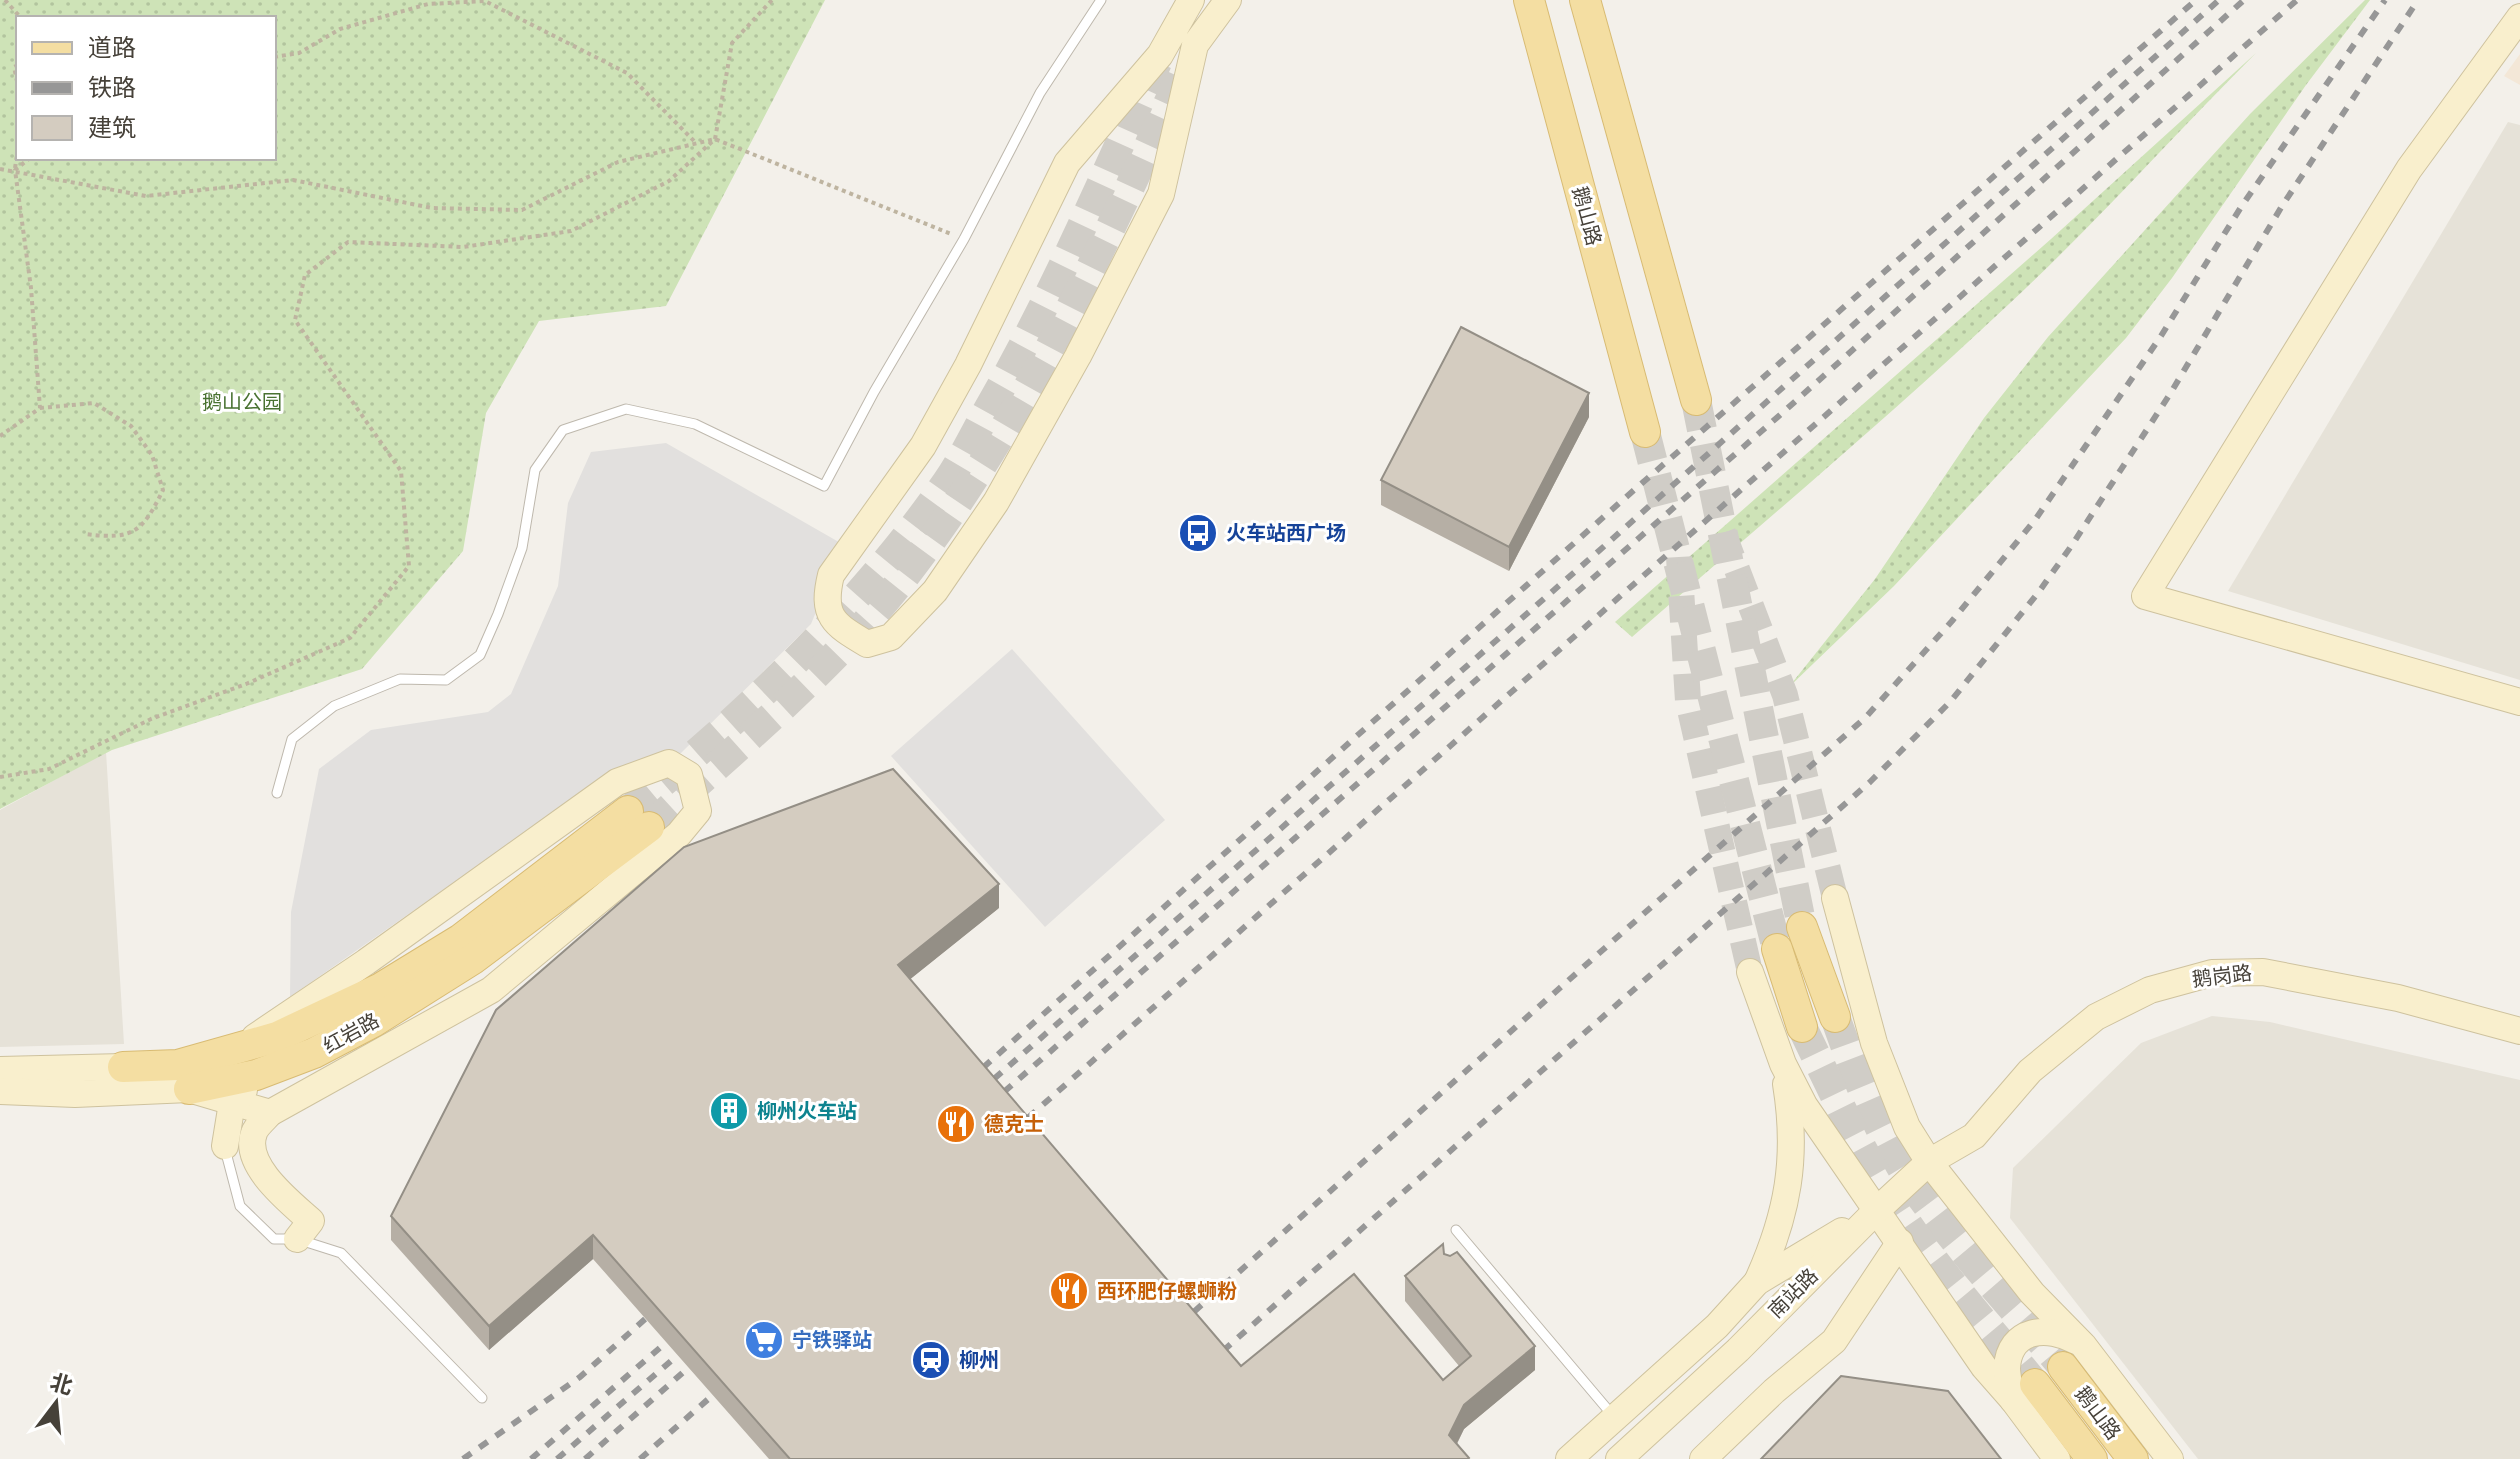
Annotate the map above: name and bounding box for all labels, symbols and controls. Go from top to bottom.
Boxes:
legend [16,16,276,160]
text: 道路 [88,33,136,62]
text: 铁路 [88,73,136,102]
text: 建筑 [88,113,136,142]
street label: 鹅山路 [1568,184,1606,248]
park label: 鹅山公园 [202,390,282,414]
bus stop icon: 火车站西广场 [1177,512,1219,554]
place label: 火车站西广场 [1226,521,1346,545]
street label: 鹅岗路 [2191,960,2253,992]
street label: 红岩路 [319,1008,383,1058]
building icon: 柳州火车站 [708,1090,750,1132]
place label: 柳州火车站 [757,1099,857,1123]
restaurant icon: 德克士 [935,1103,977,1145]
place label: 德克士 [984,1112,1044,1136]
street label: 南站路 [1763,1263,1823,1323]
restaurant icon: 西环肥仔螺蛳粉 [1048,1270,1090,1312]
place label: 西环肥仔螺蛳粉 [1097,1279,1237,1303]
supermarket icon: 宁铁驿站 [743,1319,785,1361]
place label: 宁铁驿站 [792,1328,872,1352]
station icon: 柳州 [910,1339,952,1381]
place label: 柳州 [959,1348,999,1372]
north arrow [16,1363,96,1443]
text: 北 [47,1368,76,1400]
street label: 鹅山路 [2070,1382,2126,1444]

